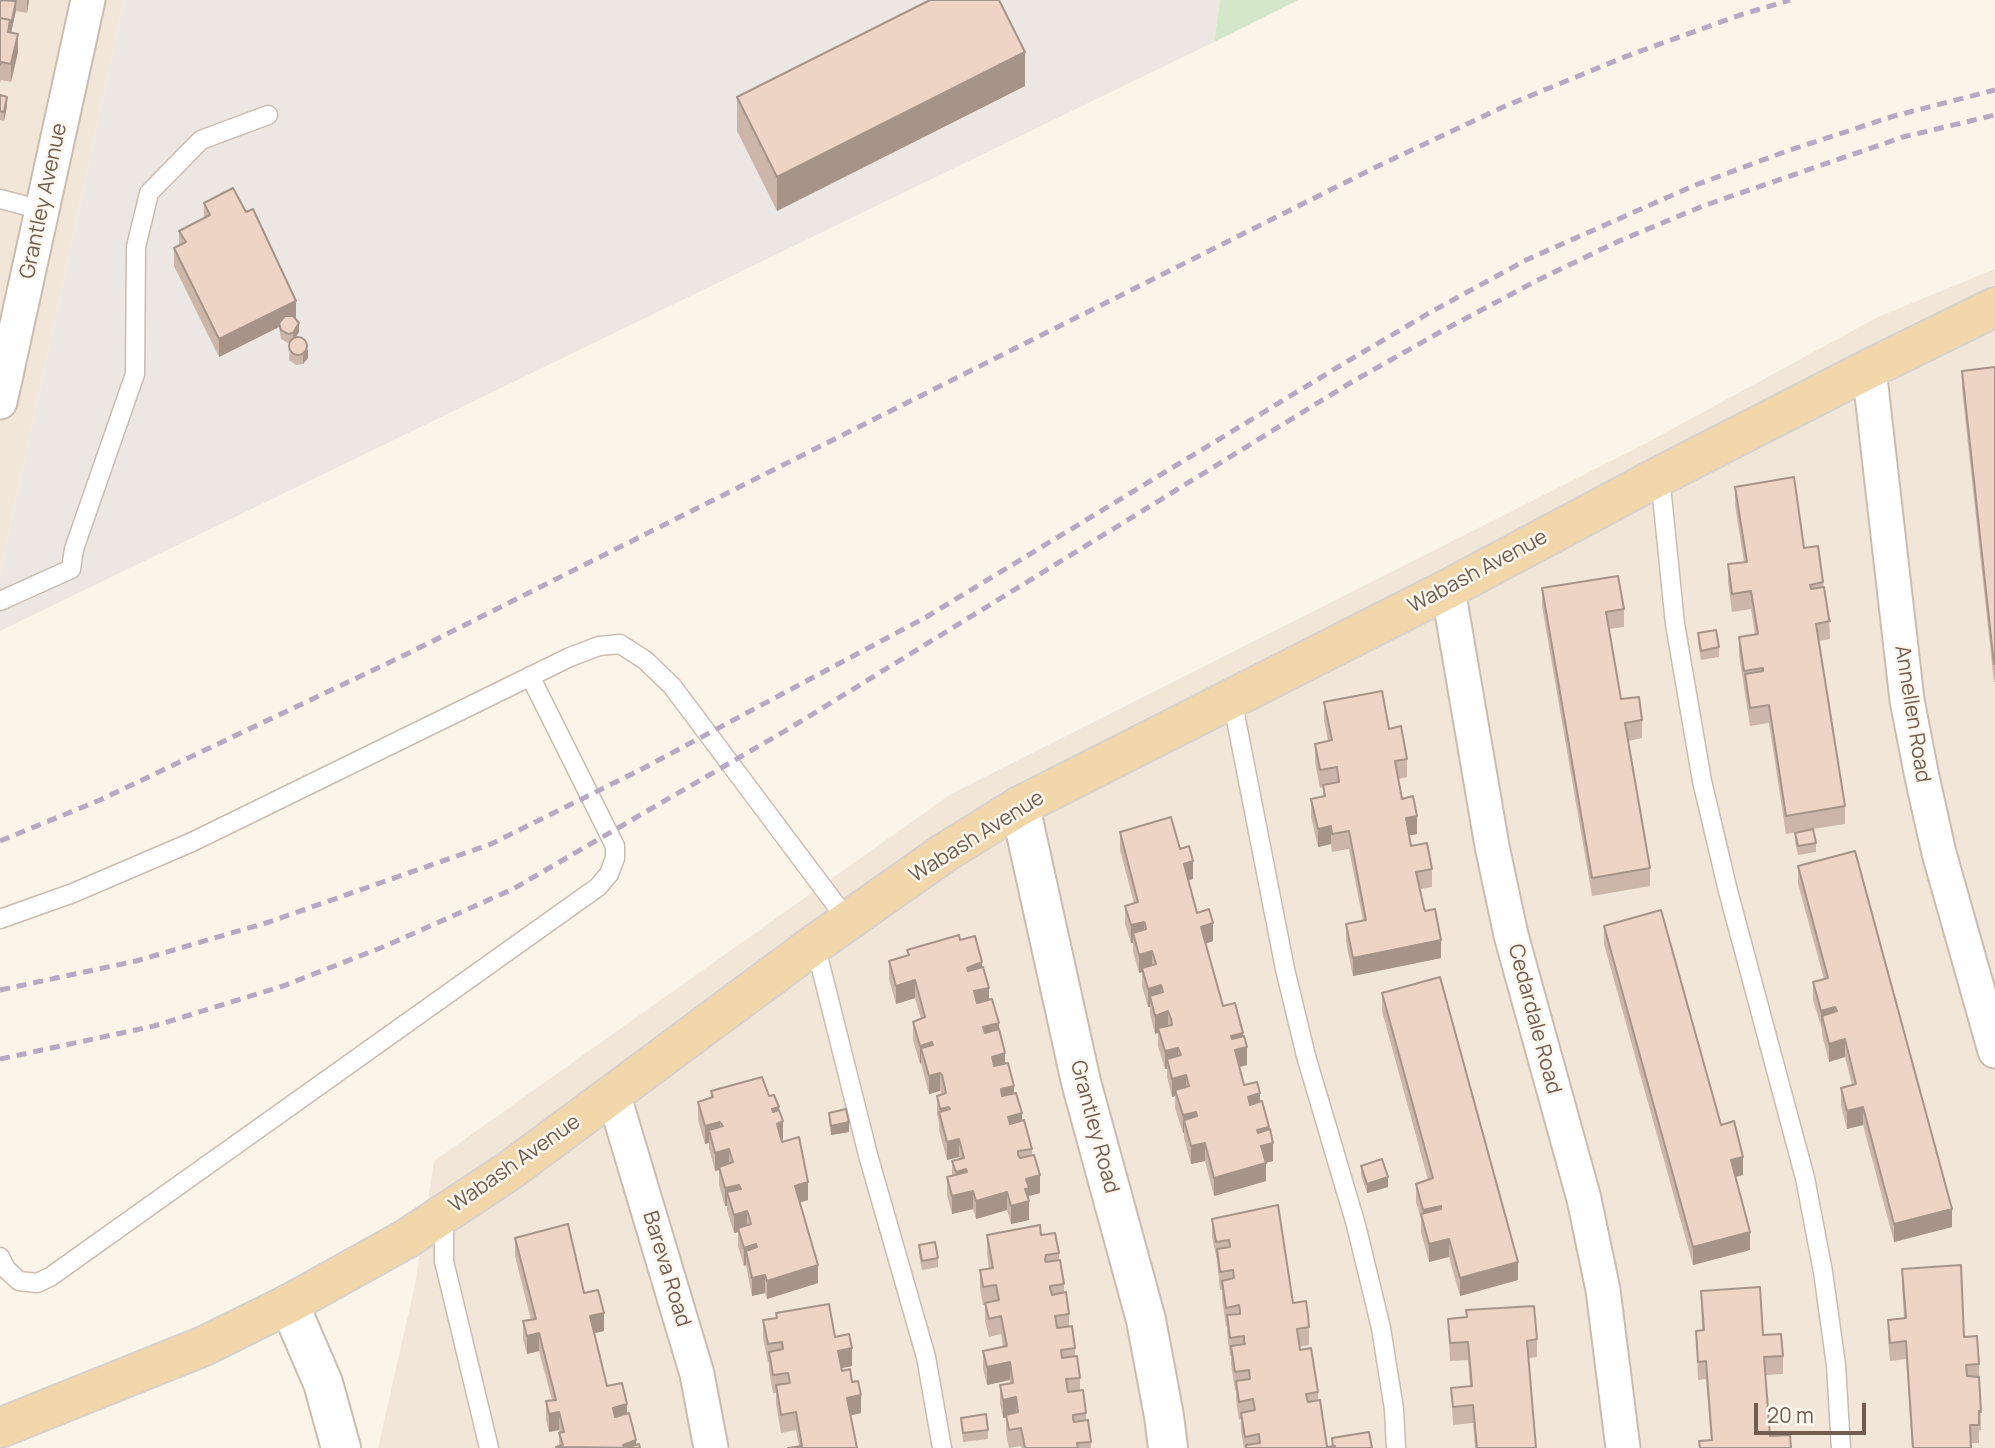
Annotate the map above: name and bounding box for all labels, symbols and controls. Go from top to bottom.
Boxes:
street label: Grantley Avenue [15,121,73,281]
street label: Wabash Avenue [1404,525,1552,619]
street label: Annellen Road [1889,644,1935,784]
street label: Wabash Avenue [905,785,1049,889]
street label: Cedardale Road [1502,941,1566,1097]
street label: Grantley Road [1064,1058,1124,1196]
street label: Wabash Avenue [445,1109,585,1219]
street label: Bareva Road [636,1208,696,1330]
scale bar [1757,1388,1869,1432]
text: 20 m [1767,1401,1814,1429]

